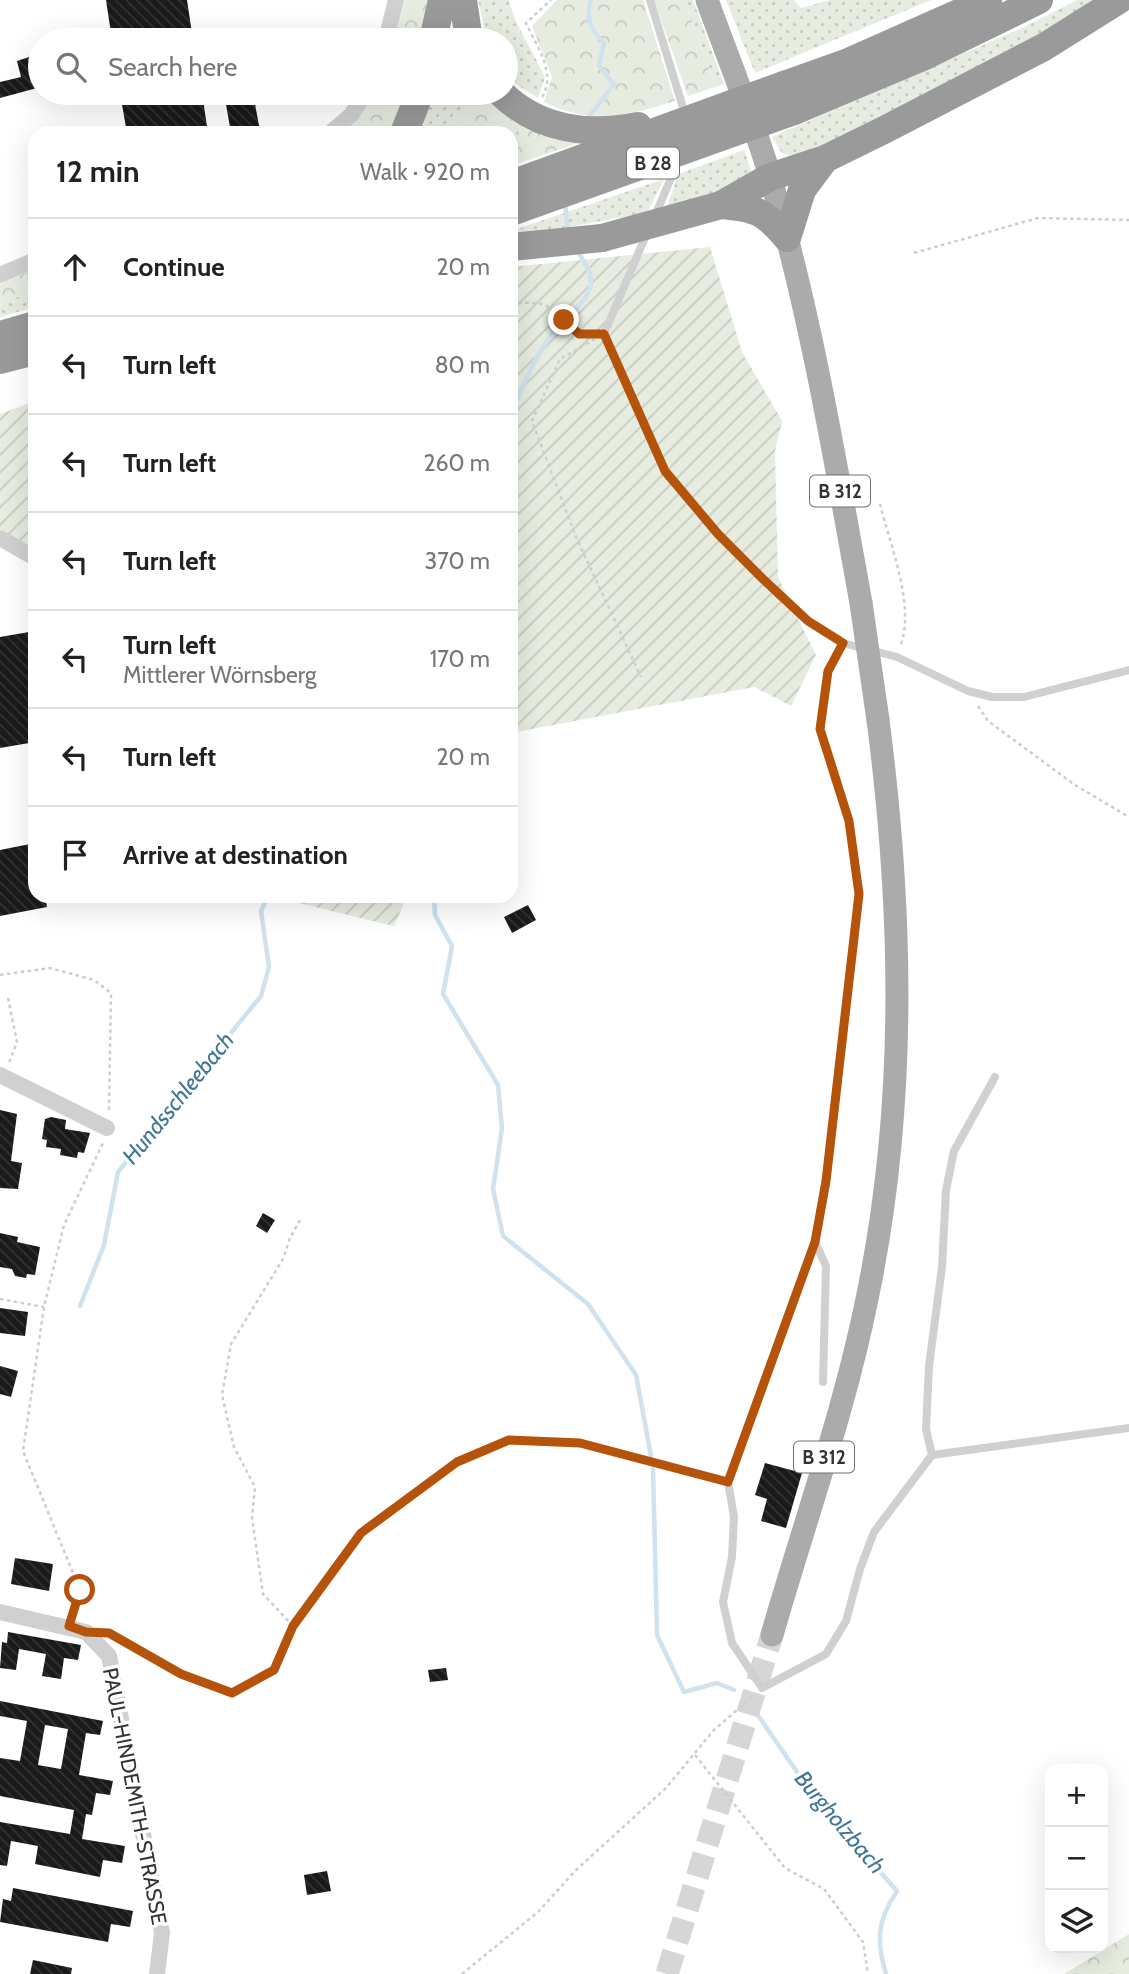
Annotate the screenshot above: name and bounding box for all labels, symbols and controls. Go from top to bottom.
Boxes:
search box [28,28,518,105]
icon: search [52,48,90,86]
text: Search here [108,51,237,83]
road number: B 28 [627,148,679,178]
text: 12 min [56,153,140,190]
text: Walk · 920 m [360,158,490,186]
icon: ahead [56,248,94,286]
text: Continue [123,251,225,283]
text: 20 m [437,253,490,281]
route end [548,304,579,335]
icon: left [56,346,94,384]
text: Turn left [123,349,216,381]
text: 80 m [435,351,490,379]
icon: left [56,444,94,482]
text: Turn left [123,447,216,479]
text: 260 m [423,449,490,477]
road number: B 312 [810,476,870,506]
icon: left [56,542,94,580]
text: Turn left [123,545,216,577]
text: 370 m [425,547,490,575]
text: Turn left [123,629,216,661]
icon: left [56,640,94,678]
text: 170 m [430,645,490,673]
text: Mittlerer Wörnsberg [123,661,316,689]
icon: left [56,738,94,776]
text: Turn left [123,741,216,773]
text: 20 m [437,743,490,771]
icon: arrive [56,836,94,874]
text: Arrive at destination [123,839,348,871]
water label: Hundsschleebach [116,1026,240,1170]
road number: B 312 [794,1442,854,1472]
route start [64,1574,95,1605]
street label: PAUL-HINDEMITH-STRASSE [98,1665,172,1927]
map controls [1045,1764,1108,1953]
button: + [1045,1764,1108,1827]
water label: Burgholzbach [789,1765,891,1879]
button: − [1045,1827,1108,1890]
button: layers [1045,1890,1108,1953]

